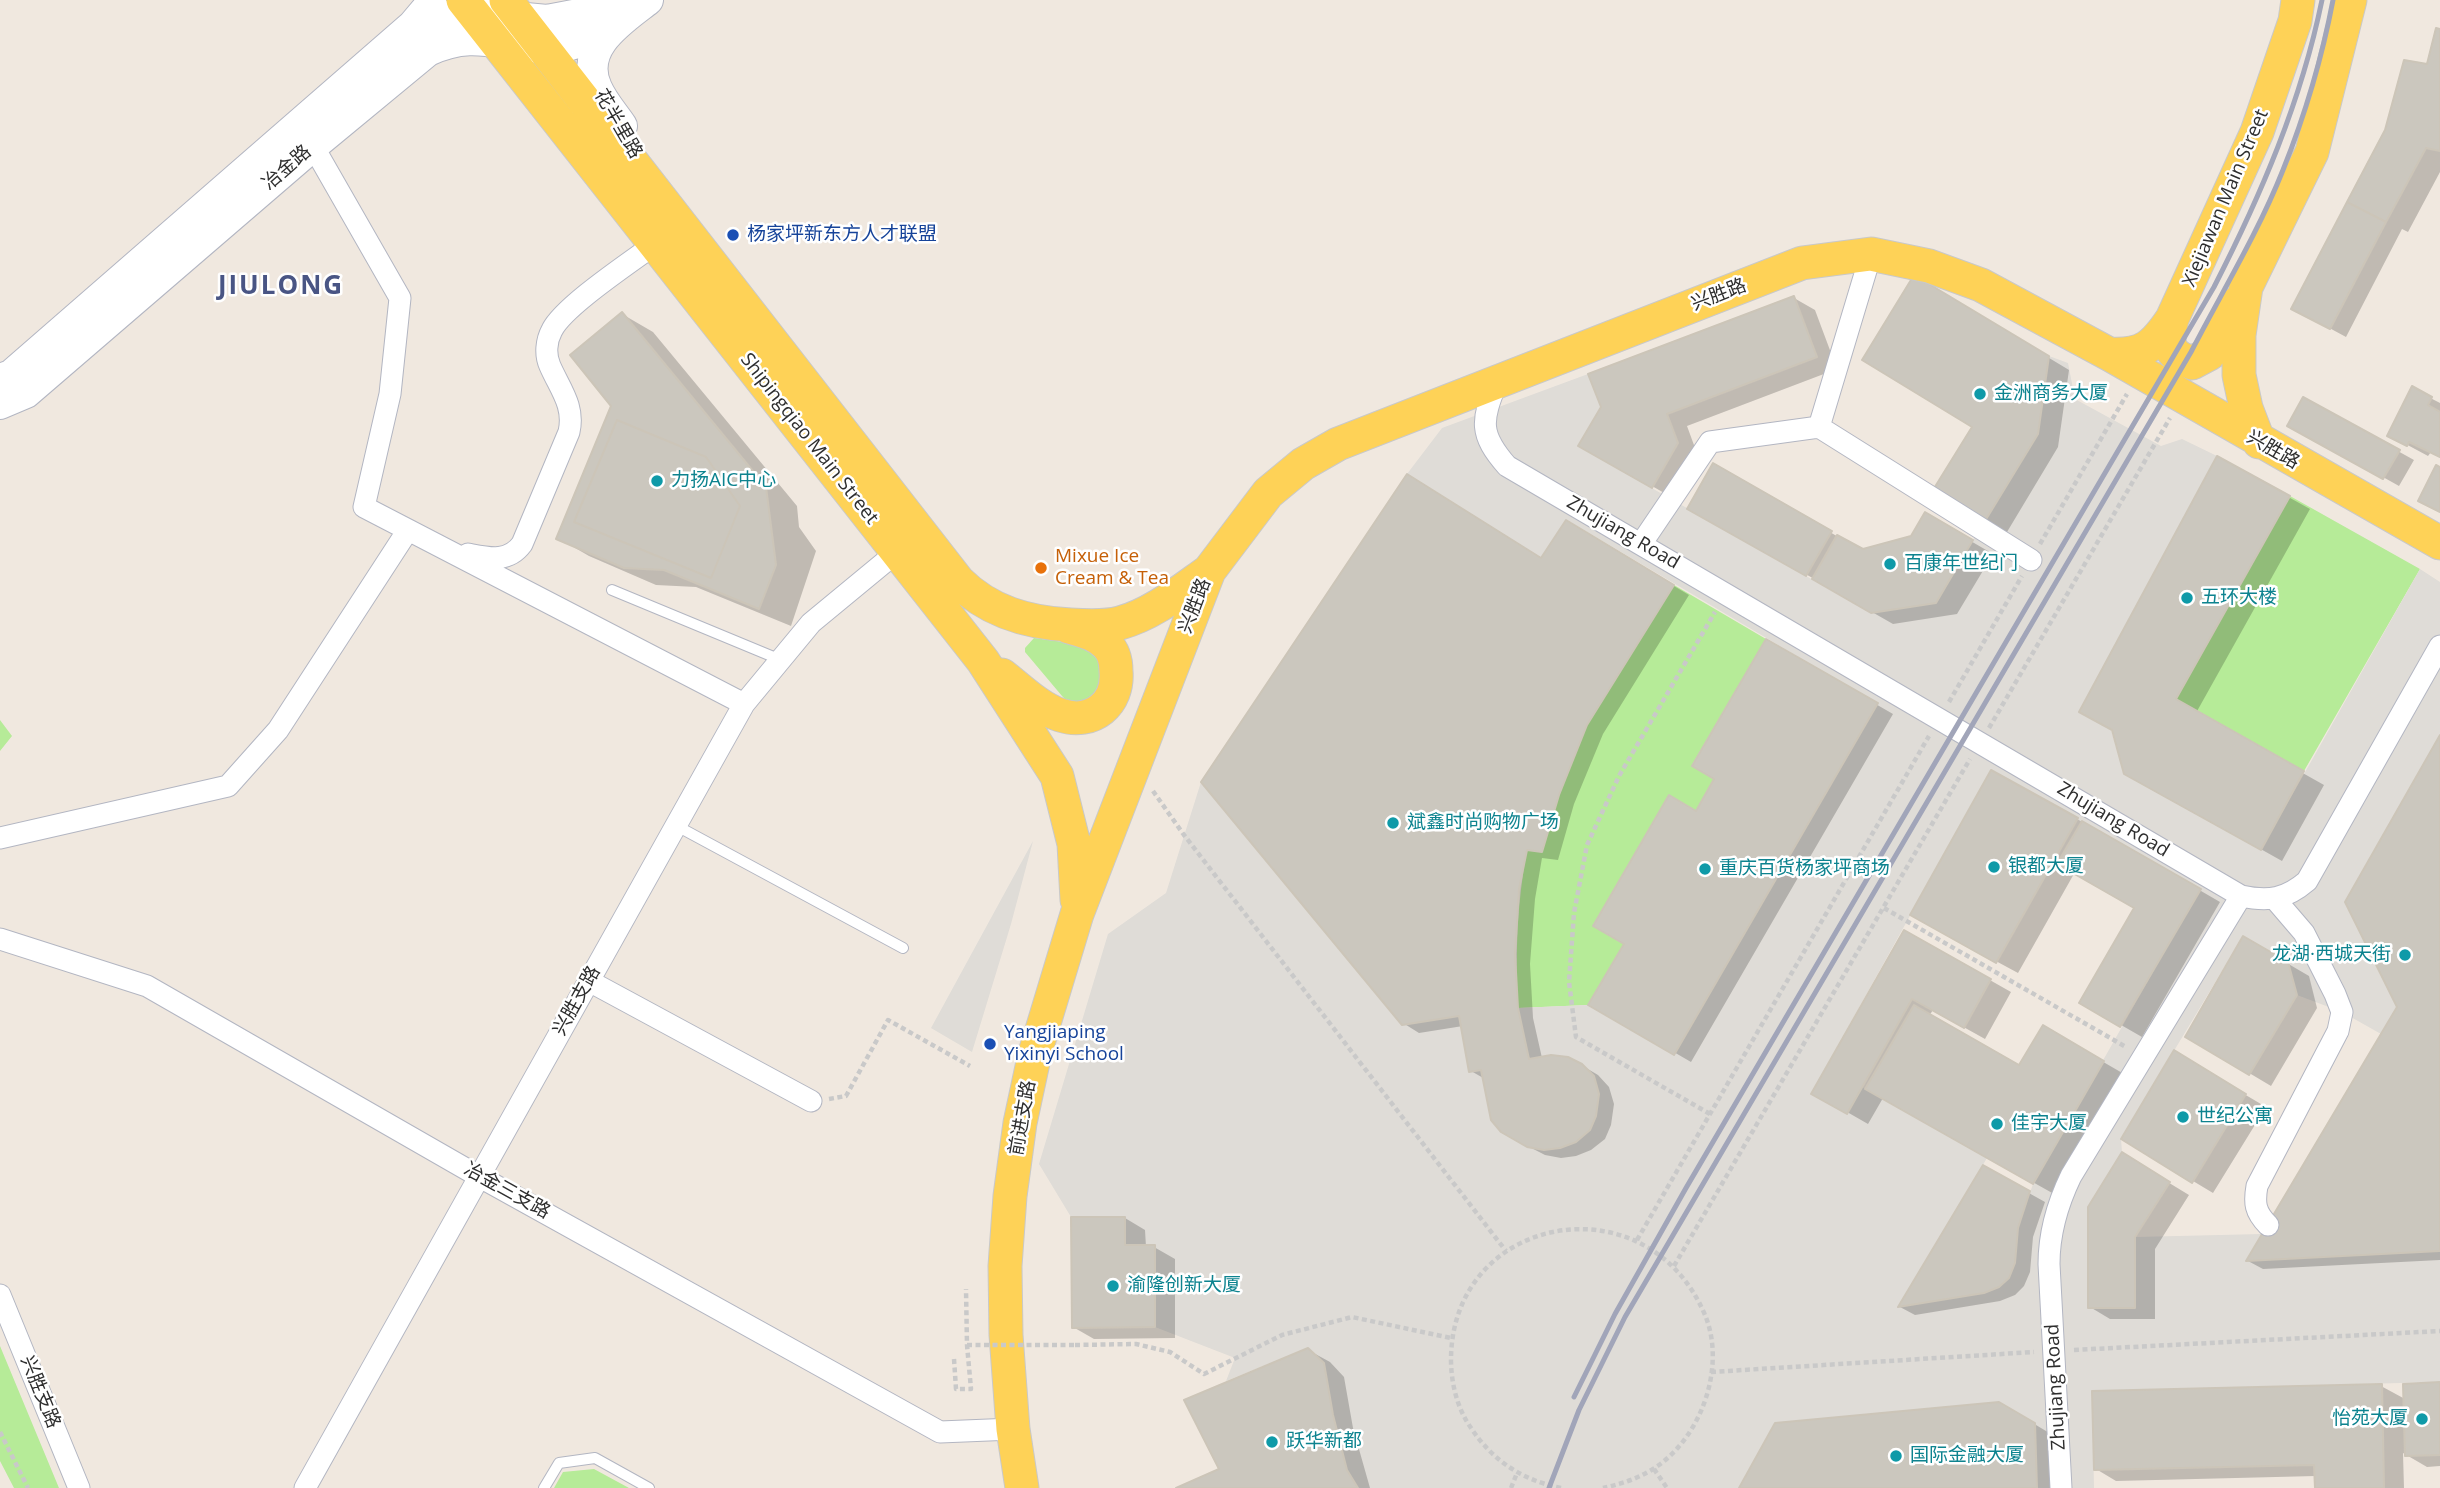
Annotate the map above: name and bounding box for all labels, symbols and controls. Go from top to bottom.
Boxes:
street label: 花半里路 [589,85,647,163]
street label: Xiejiawan Main Street [2178,106,2274,290]
street label: 冶金路 [258,141,316,195]
place label: 杨家坪新东方人才联盟 [747,224,937,246]
marker: 杨家坪新东方人才联盟 [725,227,741,243]
district label: JIULONG [219,271,343,303]
street label: 兴胜路 [1688,274,1750,316]
street label: Shipingqiao Main Street [735,349,883,529]
place label: 金洲商务大厦 [1994,383,2108,405]
marker: 金洲商务大厦 [1972,386,1988,402]
street label: 兴胜路 [2243,426,2303,474]
place label: 力扬AIC中心 [671,470,776,492]
marker: 力扬AIC中心 [649,473,665,489]
street label: Zhujiang Road [1562,491,1684,575]
place label: Mixue Ice Cream & Tea [1055,546,1169,590]
place label: 百康年世纪门 [1904,553,2018,575]
marker: 百康年世纪门 [1882,556,1898,572]
marker: Mixue Ice Cream & Tea [1033,560,1049,576]
street label: 兴胜路 [1174,575,1216,637]
place label: 五环大楼 [2201,587,2277,609]
marker: 五环大楼 [2179,590,2195,606]
street label: Zhujiang Road [2053,778,2173,862]
place label: 斌鑫时尚购物广场 [1407,812,1559,834]
marker: 斌鑫时尚购物广场 [1385,815,1401,831]
place label: 银都大厦 [2008,856,2084,878]
place label: 重庆百货杨家坪商场 [1719,858,1890,880]
marker: 银都大厦 [1986,859,2002,875]
marker: 重庆百货杨家坪商场 [1697,861,1713,877]
place label: 龙湖·西城天街 [2272,944,2391,966]
marker: 龙湖·西城天街 [2397,947,2413,963]
street label: 兴胜支路 [549,962,605,1040]
place label: Yangjiaping Yixinyi School [1004,1022,1124,1066]
marker: Yangjiaping Yixinyi School [982,1036,998,1052]
street label: 前进支路 [1005,1079,1041,1157]
place label: 世纪公寓 [2197,1106,2273,1128]
marker: 世纪公寓 [2175,1109,2191,1125]
place label: 佳宇大厦 [2011,1113,2087,1135]
marker: 佳宇大厦 [1989,1116,2005,1132]
street label: 冶金三支路 [460,1158,554,1224]
place label: 渝隆创新大厦 [1127,1275,1241,1297]
marker: 渝隆创新大厦 [1105,1278,1121,1294]
street label: Zhujiang Road [2041,1323,2071,1451]
street label: 兴胜支路 [15,1352,65,1432]
place label: 怡苑大厦 [2332,1408,2408,1430]
marker: 怡苑大厦 [2414,1411,2430,1427]
place label: 跃华新都 [1286,1431,1362,1453]
marker: 跃华新都 [1264,1434,1280,1450]
place label: 国际金融大厦 [1910,1445,2024,1467]
marker: 国际金融大厦 [1888,1448,1904,1464]

